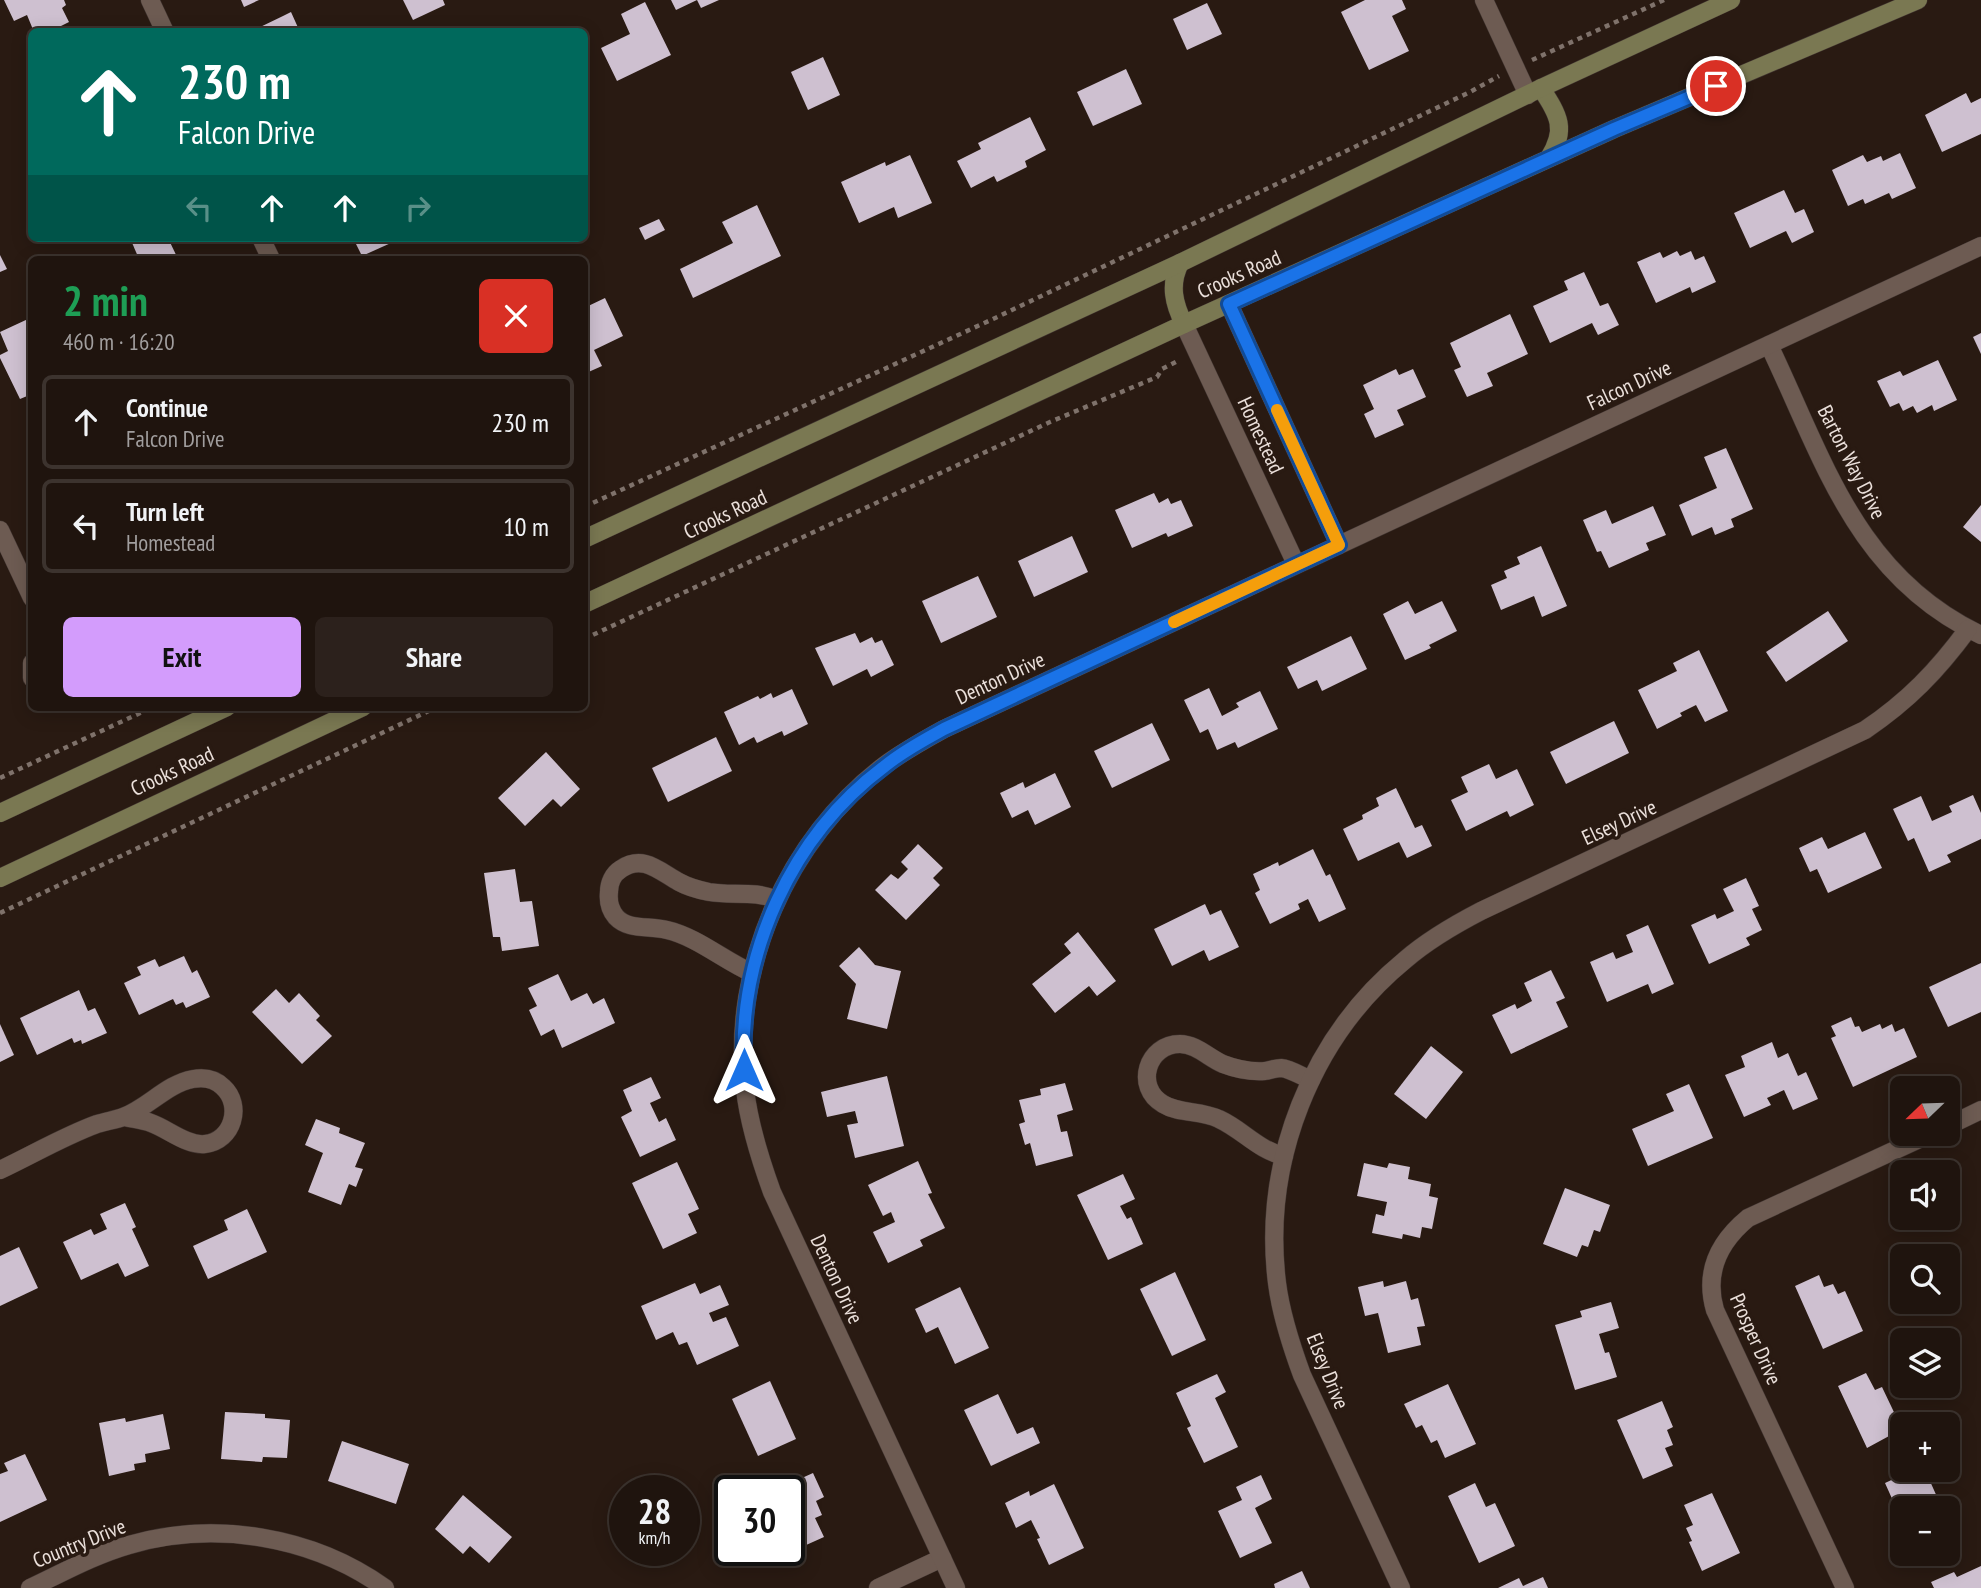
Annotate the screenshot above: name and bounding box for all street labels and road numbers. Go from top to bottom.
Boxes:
street label: Crooks Road [1193,244,1285,304]
street label: Falcon Drive [1583,354,1675,416]
street label: Homestead [1232,392,1290,478]
street label: Barton Way Drive [1812,401,1892,523]
street label: Crooks Road [679,483,771,545]
street label: Denton Drive [951,646,1049,710]
street label: Crooks Road [126,740,218,802]
street label: Elsey Drive [1577,793,1661,851]
street label: Denton Drive [805,1230,869,1328]
street label: Prosper Drive [1724,1289,1788,1389]
street label: Elsey Drive [1301,1329,1355,1413]
street label: Country Drive [29,1512,129,1574]

